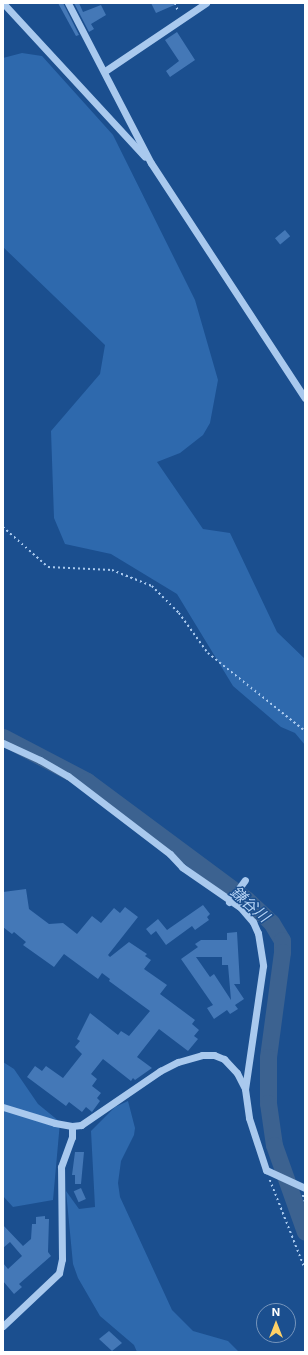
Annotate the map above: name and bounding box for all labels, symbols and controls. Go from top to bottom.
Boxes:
water label: 鎌谷川 [227,882,273,926]
north arrow [256,1303,296,1343]
text: N [272,1305,280,1319]

